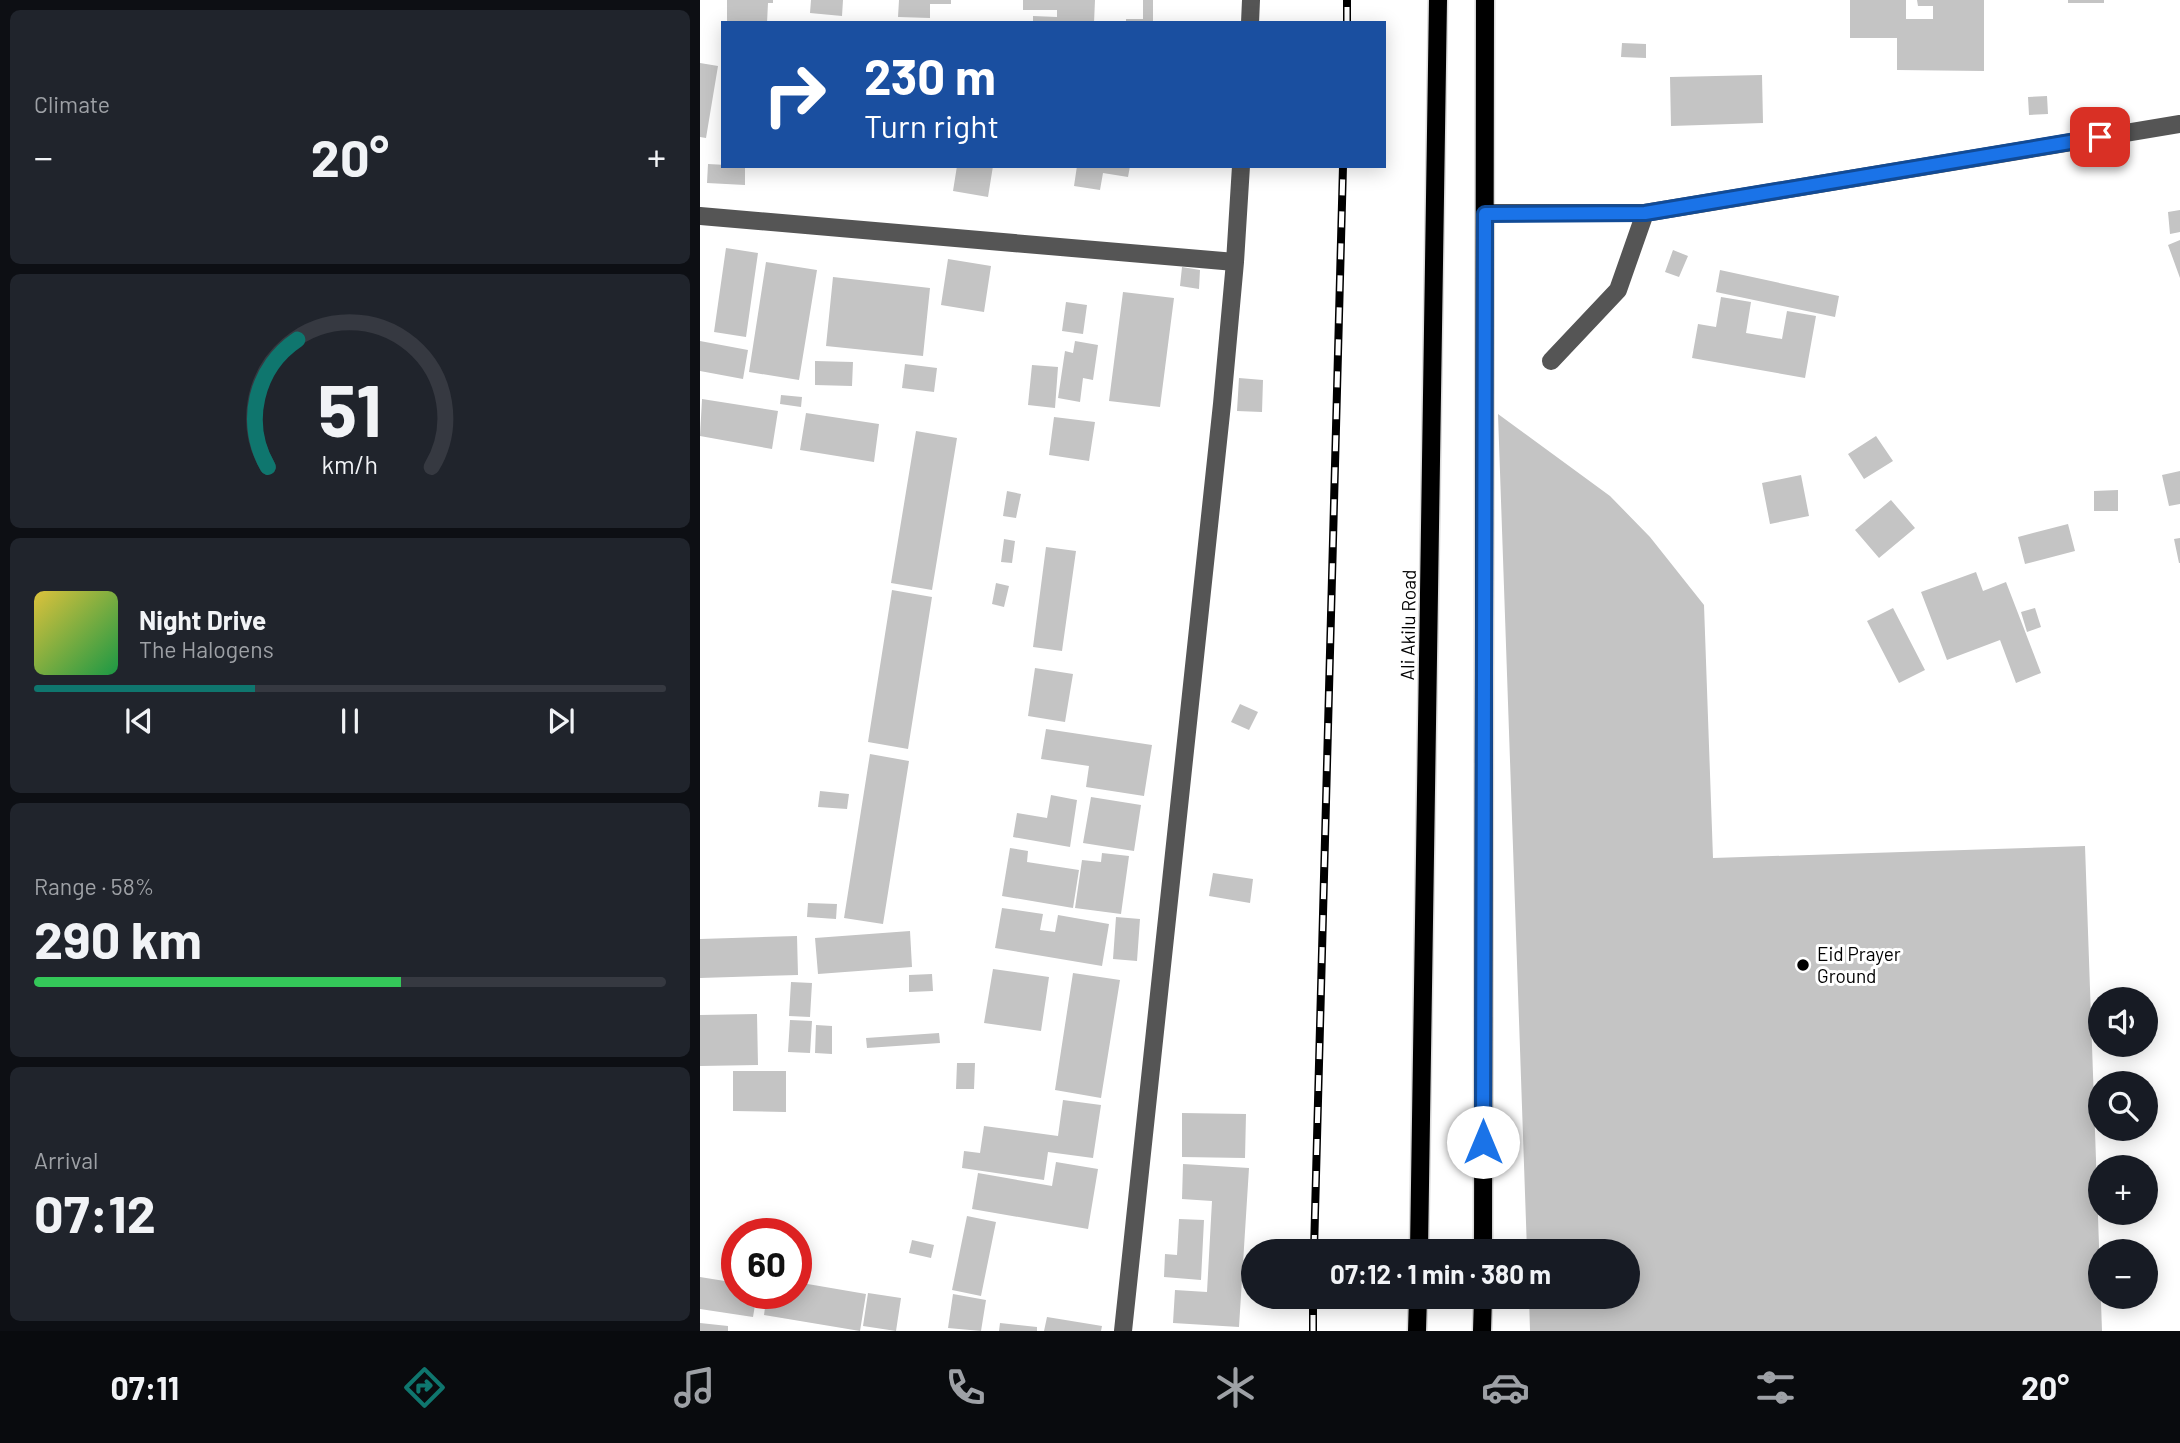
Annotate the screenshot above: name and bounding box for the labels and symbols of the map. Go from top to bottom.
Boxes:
pin [2070,107,2130,167]
street label: Ali Akilu Road [1395,569,1420,681]
place label: Eid Prayer Ground [1817,942,1901,987]
marker: Eid Prayer Ground [1795,957,1811,973]
position arrow [1446,1105,1520,1179]
speed limit sign: 60 [721,1218,812,1309]

